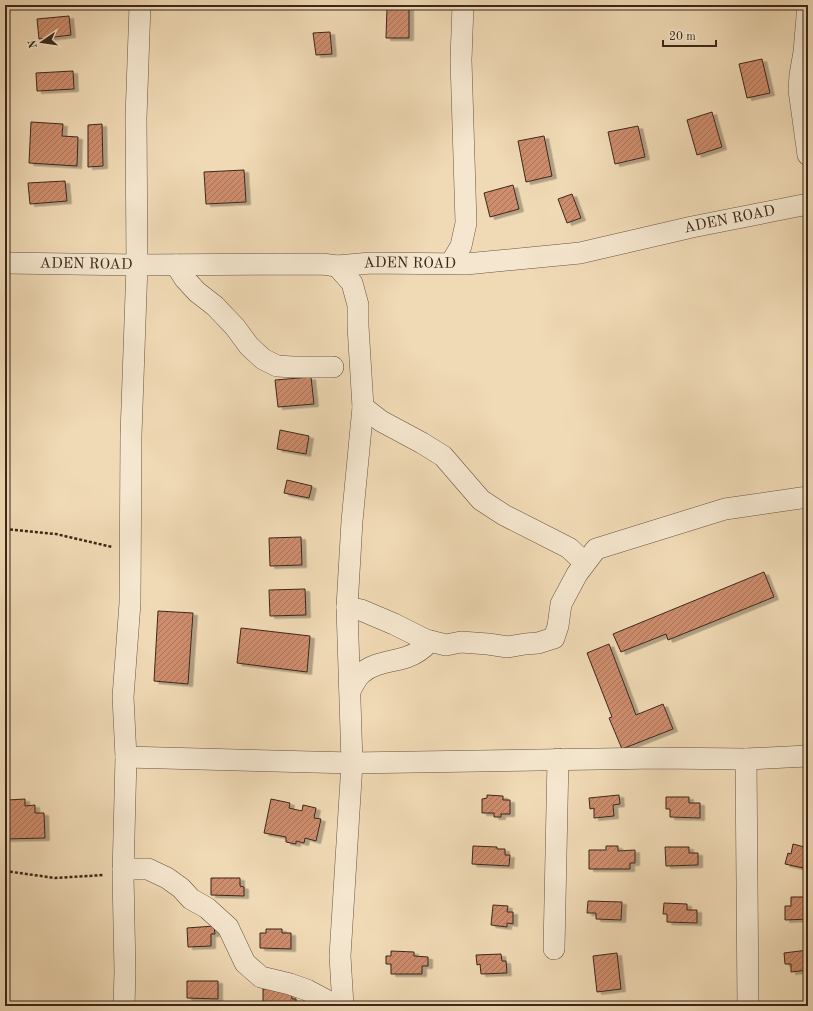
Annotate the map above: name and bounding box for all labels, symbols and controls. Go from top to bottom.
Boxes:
north arrow [22,22,62,62]
scale bar [663,22,716,48]
text: 20 m [669,31,696,43]
text: N [27,38,40,49]
street label: ADEN ROAD [682,203,776,236]
street label: ADEN ROAD [363,255,456,271]
street label: ADEN ROAD [39,256,133,272]

